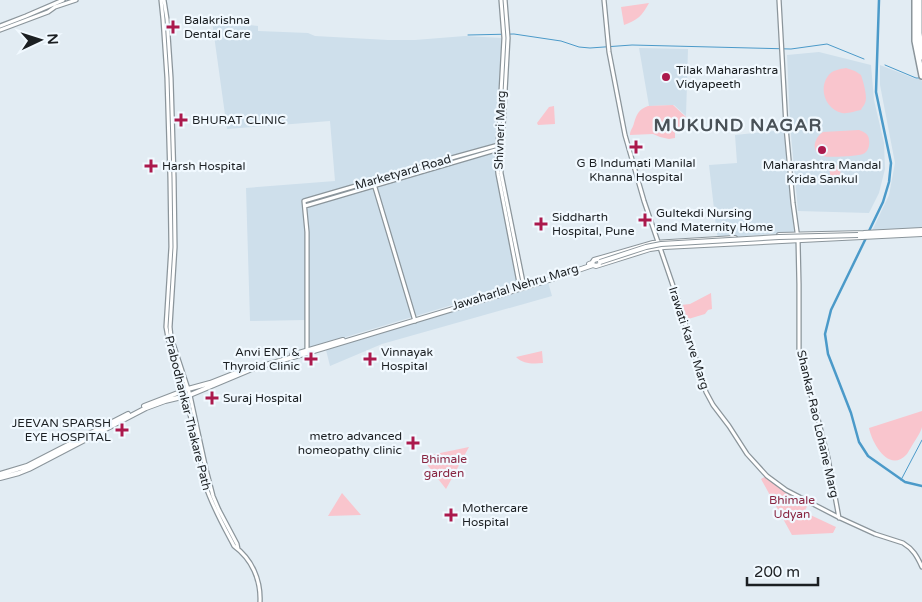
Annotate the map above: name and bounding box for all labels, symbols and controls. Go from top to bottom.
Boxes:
place label: Balakrishna Dental Care [184,13,251,41]
north arrow [15,15,65,65]
marker: Balakrishna Dental Care [166,20,180,34]
text: N [44,33,61,45]
place label: Tilak Maharashtra Vidyapeeth [676,63,778,91]
marker: Tilak Maharashtra Vidyapeeth [660,71,672,83]
street label: Shivneri Marg [492,90,508,170]
marker: BHURAT CLINIC [174,113,188,127]
place label: BHURAT CLINIC [192,113,286,127]
district label: MUKUND NAGAR [654,114,822,136]
marker: G B Indumati Manilal Khanna Hospital [629,140,643,154]
marker: Maharashtra Mandal Krida Sankul [816,144,828,156]
street label: Marketyard Road [353,152,453,192]
place label: G B Indumati Manilal Khanna Hospital [577,156,695,184]
place label: Maharashtra Mandal Krida Sankul [763,158,881,186]
marker: Harsh Hospital [144,159,158,173]
place label: Harsh Hospital [162,159,245,173]
place label: Gultekdi Nursing and Maternity Home [656,206,773,234]
place label: Siddharth Hospital, Pune [552,210,635,238]
marker: Gultekdi Nursing and Maternity Home [638,213,652,227]
marker: Siddharth Hospital, Pune [534,217,548,231]
street label: Jawaharlal Nehru Marg [450,261,580,313]
street label: Irawati Karve Marg [666,285,712,391]
street label: Prabodhankar Thakare Path [162,334,214,492]
place label: Anvi ENT & Thyroid Clinic [223,345,300,373]
place label: Vinnayak Hospital [381,345,434,373]
street label: Shankar Rao Lohane Marg [794,349,842,499]
marker: Anvi ENT & Thyroid Clinic [304,352,318,366]
marker: Vinnayak Hospital [363,352,377,366]
marker: Suraj Hospital [205,391,219,405]
place label: Suraj Hospital [223,391,302,405]
place label: JEEVAN SPARSH EYE HOSPITAL [12,416,111,444]
marker: JEEVAN SPARSH EYE HOSPITAL [115,423,129,437]
place label: metro advanced homeopathy clinic [298,429,402,457]
marker: metro advanced homeopathy clinic [406,436,420,450]
park label: Bhimale garden [421,452,467,480]
park label: Bhimale Udyan [769,493,815,521]
place label: Mothercare Hospital [462,501,528,529]
marker: Mothercare Hospital [444,508,458,522]
scale bar [747,554,818,586]
text: 200 m [754,563,800,581]

